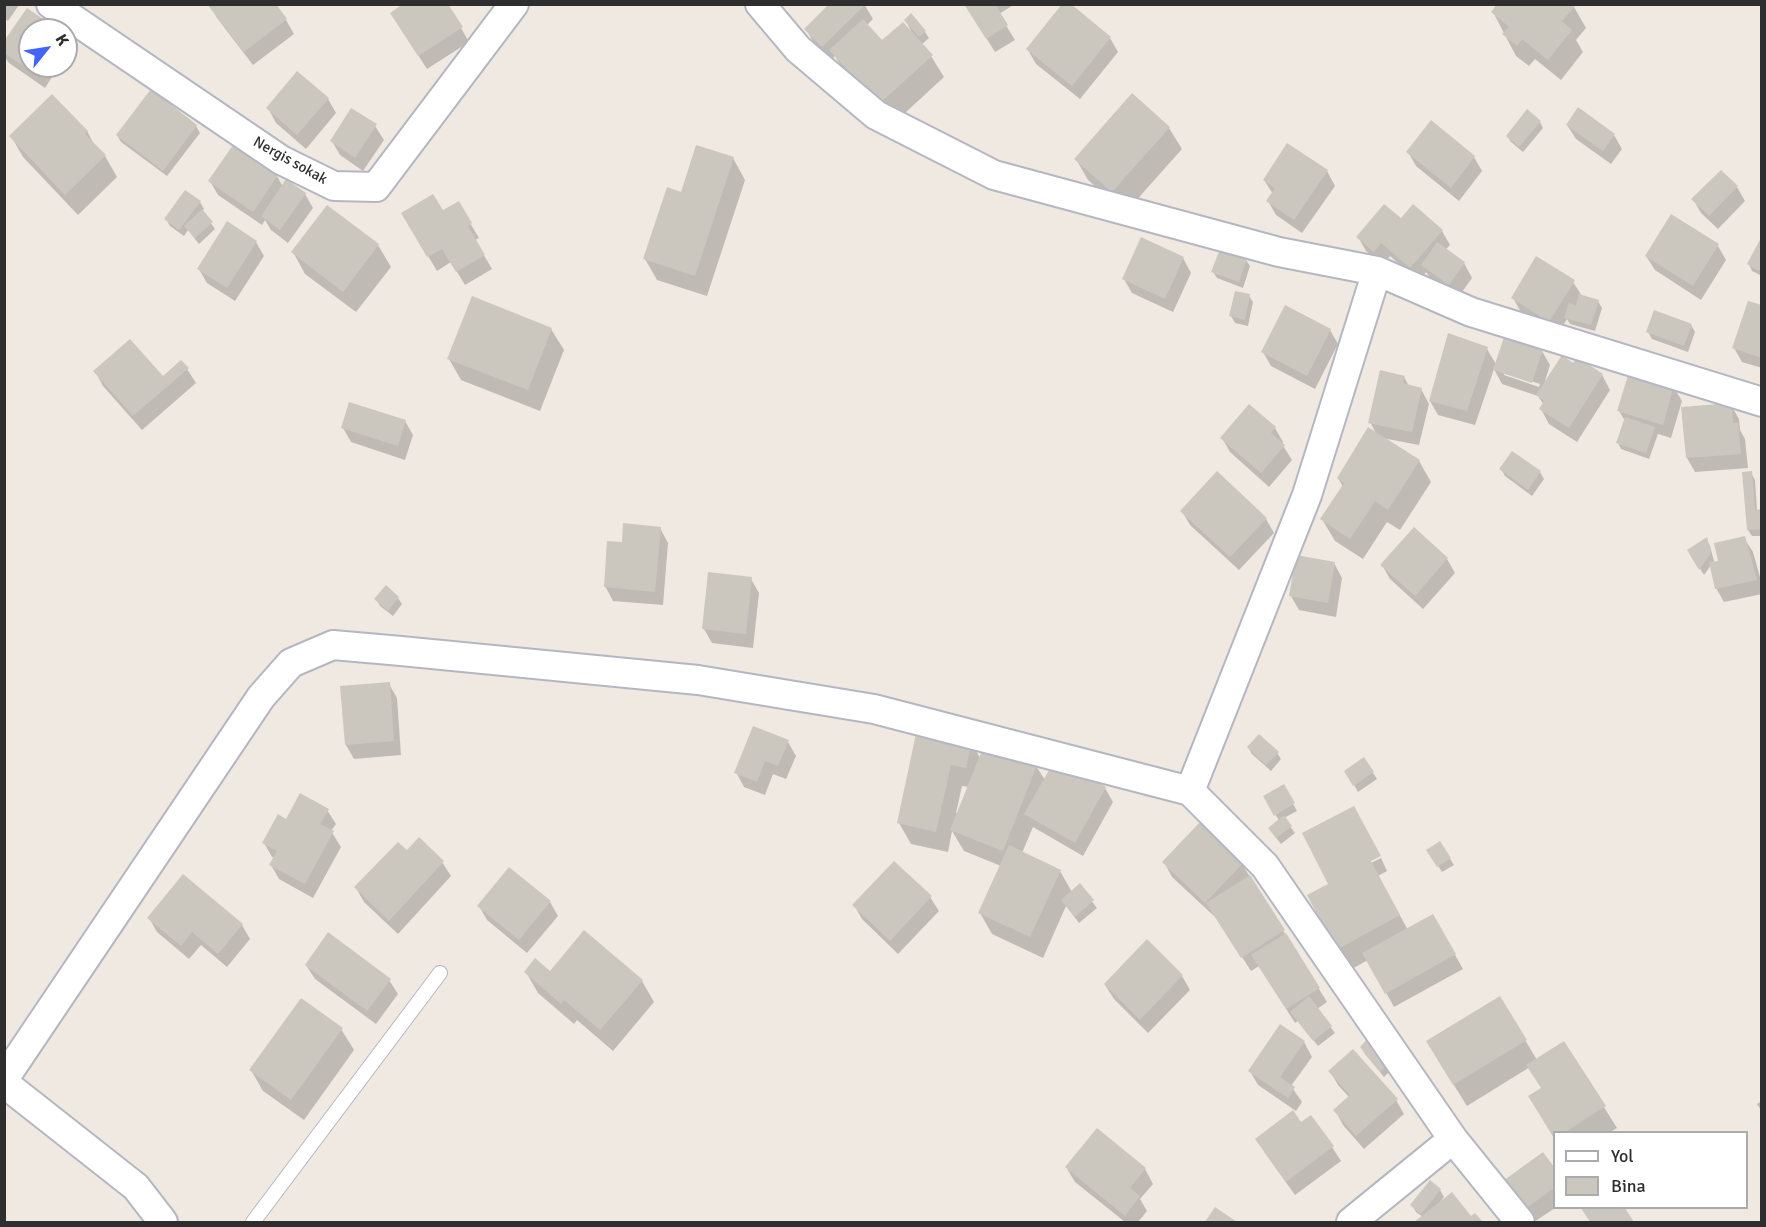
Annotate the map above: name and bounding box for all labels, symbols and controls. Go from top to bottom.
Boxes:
north arrow [18,18,78,78]
text: K [51,31,73,49]
street label: Nergis sokak [250,133,330,189]
legend [1553,1131,1748,1209]
text: Yol [1611,1145,1634,1167]
text: Bina [1611,1175,1646,1197]

